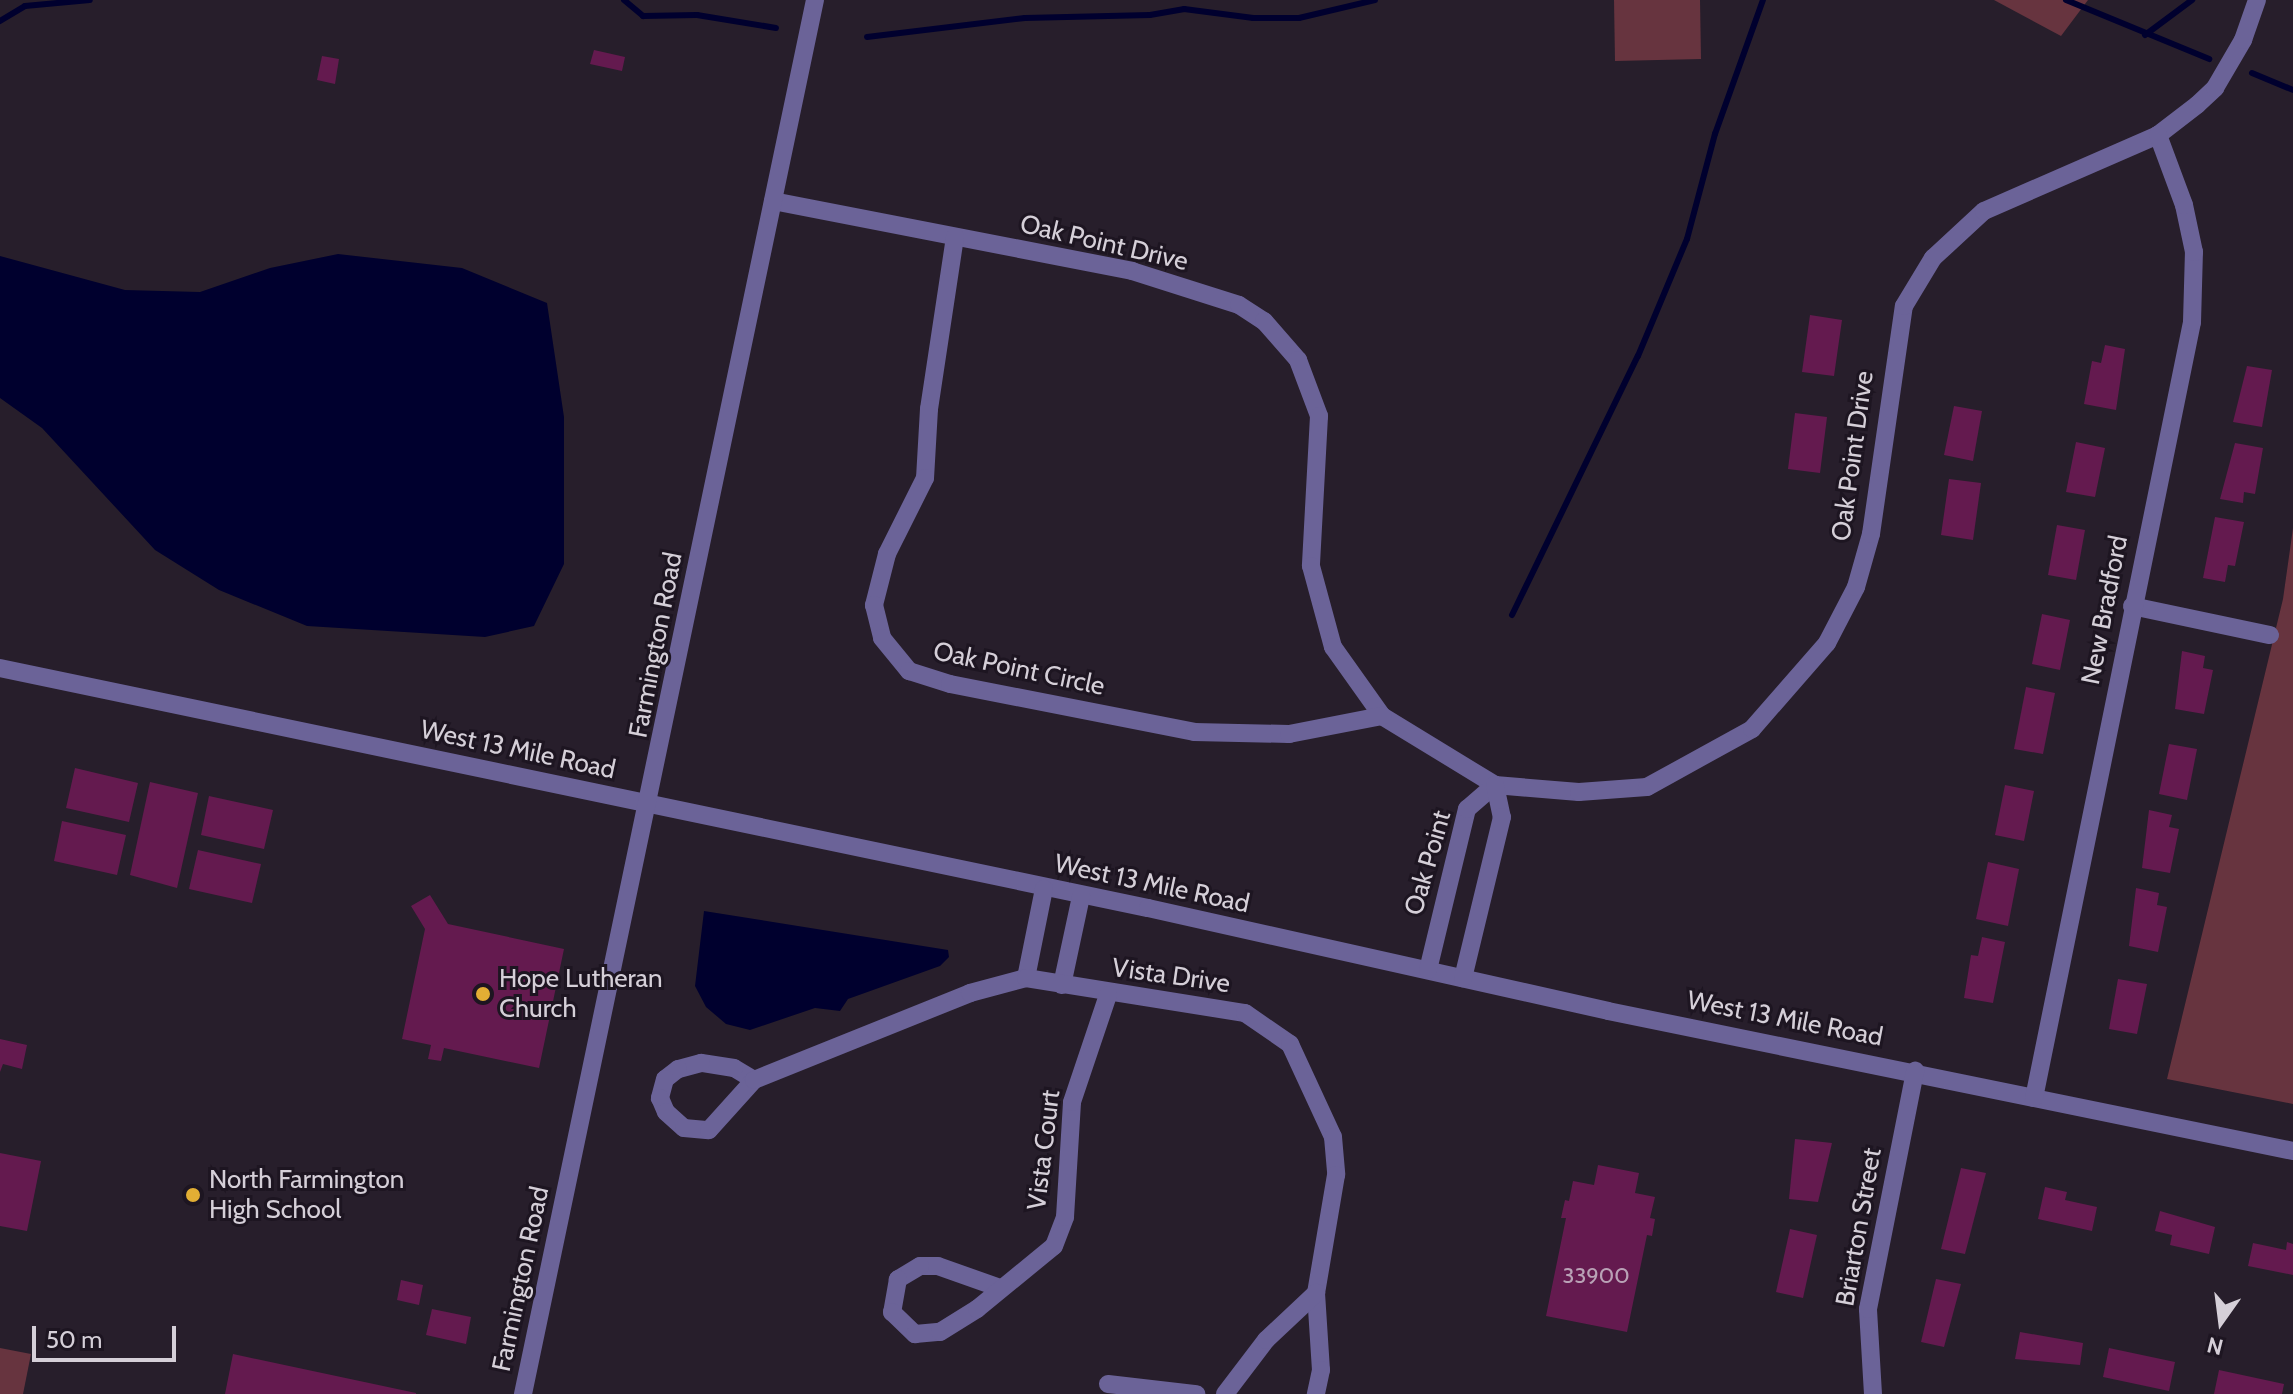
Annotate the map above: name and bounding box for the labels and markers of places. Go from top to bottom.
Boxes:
place label: Hope Lutheran Church [499,963,663,1024]
marker: Hope Lutheran Church [474,985,492,1003]
place label: North Farmington High School [209,1164,404,1226]
marker: North Farmington High School [184,1186,202,1204]

